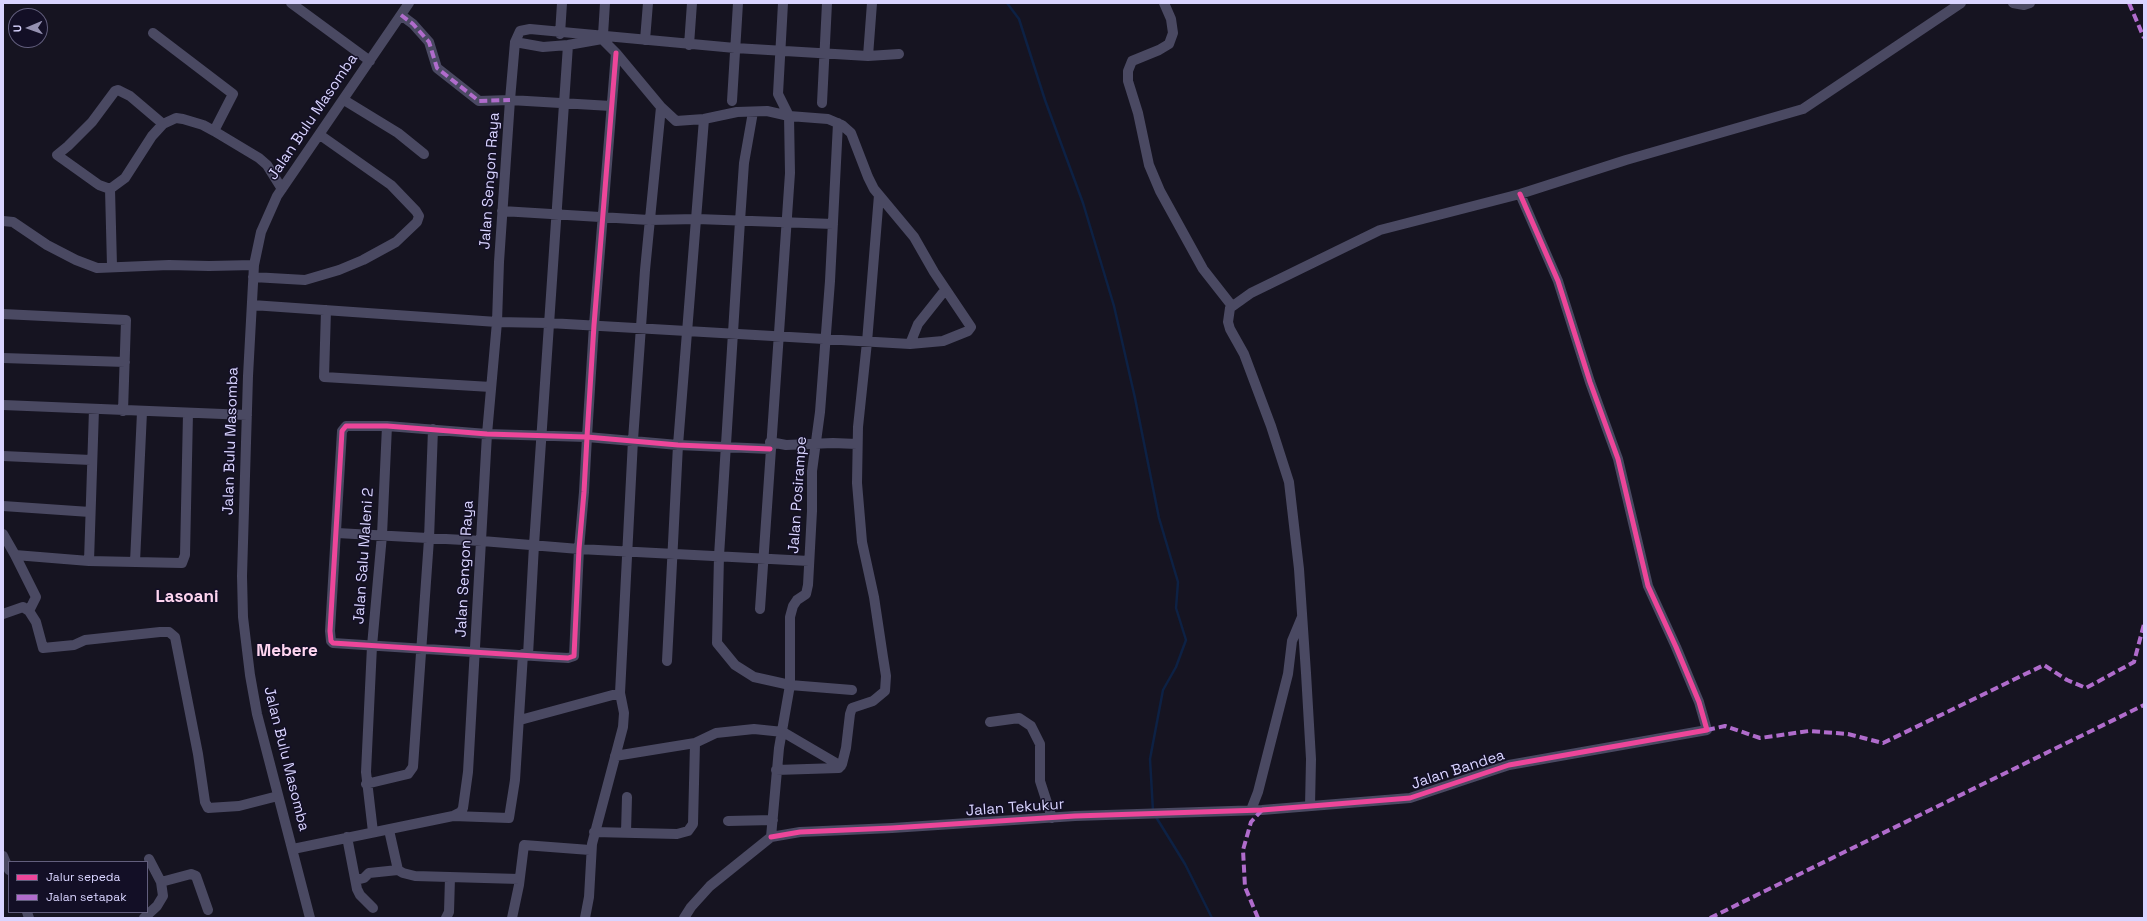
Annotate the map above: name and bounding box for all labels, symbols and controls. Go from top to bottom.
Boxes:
north arrow [8,8,48,48]
text: U [10,24,24,32]
street label: Jalan Bulu Masomba [264,51,362,183]
street label: Jalan Sengon Raya [476,112,504,250]
street label: Jalan Bulu Masomba [219,367,243,515]
street label: Jalan Posirampe [785,436,811,554]
street label: Jalan Salu Maleni 2 [350,487,378,625]
street label: Jalan Sengon Raya [452,500,478,638]
district label: Lasoani [155,587,219,607]
district label: Mebere [256,641,318,661]
street label: Jalan Bulu Masomba [259,685,313,833]
street label: Jalan Bandea [1409,746,1507,794]
street label: Jalan Tekukur [965,796,1065,820]
legend [8,861,148,913]
text: Jalur sepeda [46,869,121,885]
text: Jalan setapak [46,889,127,905]

